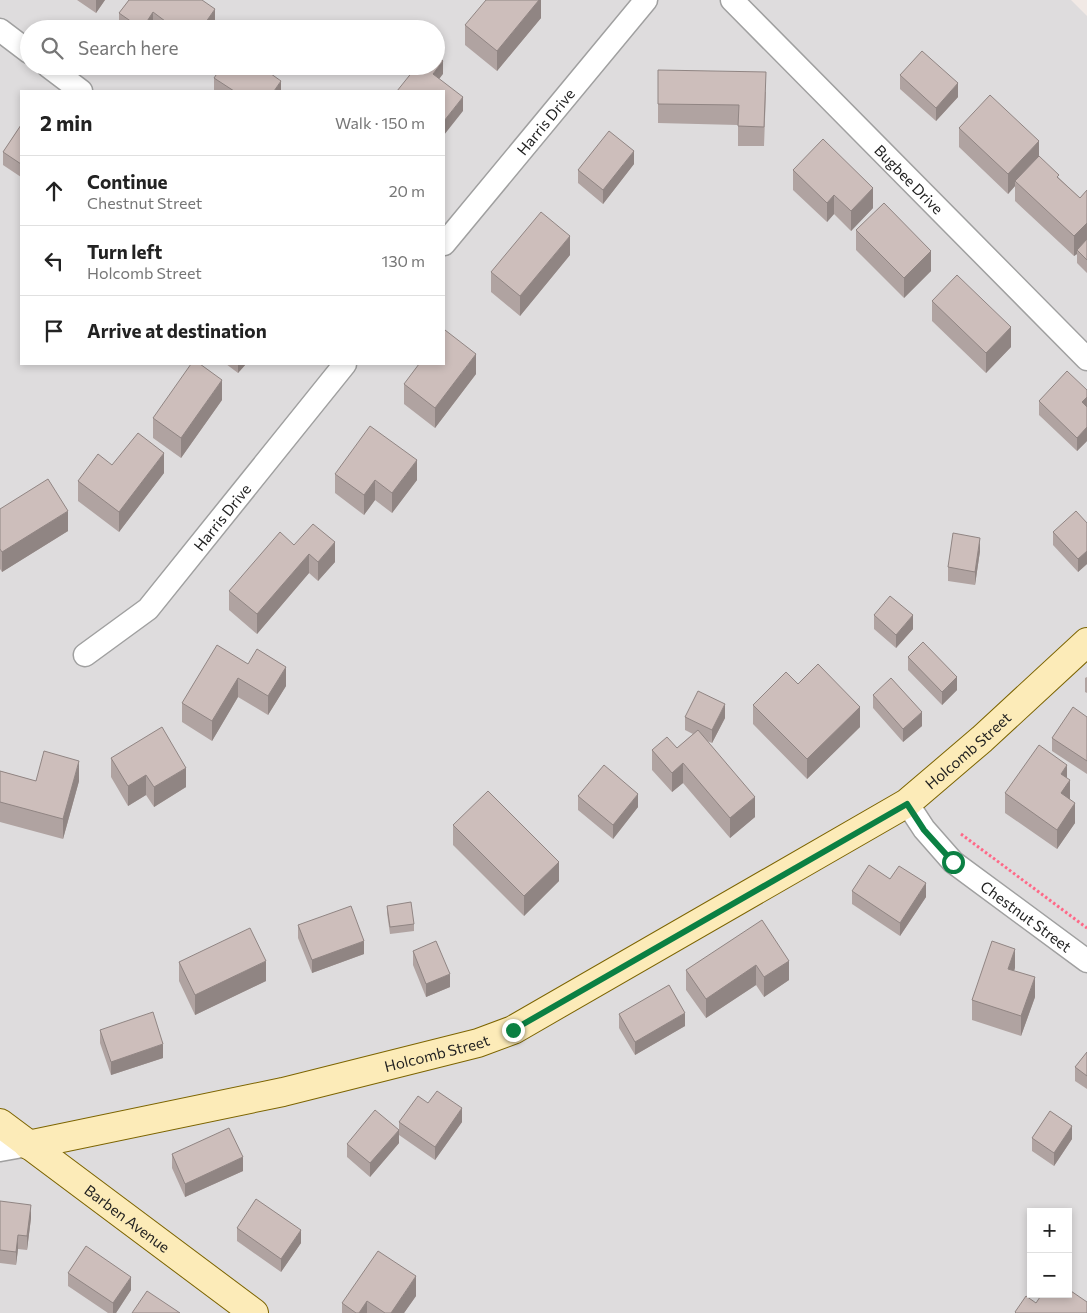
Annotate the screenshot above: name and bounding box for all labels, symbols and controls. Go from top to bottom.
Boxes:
search box [20,20,445,75]
icon: search [38,34,66,62]
text: Search here [78,36,178,59]
street label: Harris Drive [513,85,578,158]
text: 2 min [40,110,92,135]
text: Walk · 150 m [335,113,425,132]
street label: Bugbee Drive [871,141,947,218]
text: Continue [87,170,167,193]
icon: ahead [40,177,68,205]
text: 20 m [389,181,425,200]
text: Chestnut Street [87,193,202,212]
text: Turn left [87,240,162,263]
icon: left [40,247,68,275]
text: 130 m [382,251,425,270]
text: Holcomb Street [87,263,202,282]
icon: arrive [40,317,68,345]
text: Arrive at destination [87,319,267,342]
street label: Harris Drive [190,480,254,554]
street label: Holcomb Street [921,708,1014,793]
route start [942,851,965,874]
street label: Chestnut Street [977,877,1075,955]
route end [502,1019,525,1042]
street label: Holcomb Street [382,1031,492,1075]
street label: Barben Avenue [81,1181,174,1256]
map controls [1027,1208,1072,1298]
button: + [1027,1208,1072,1253]
button: − [1027,1253,1072,1298]

